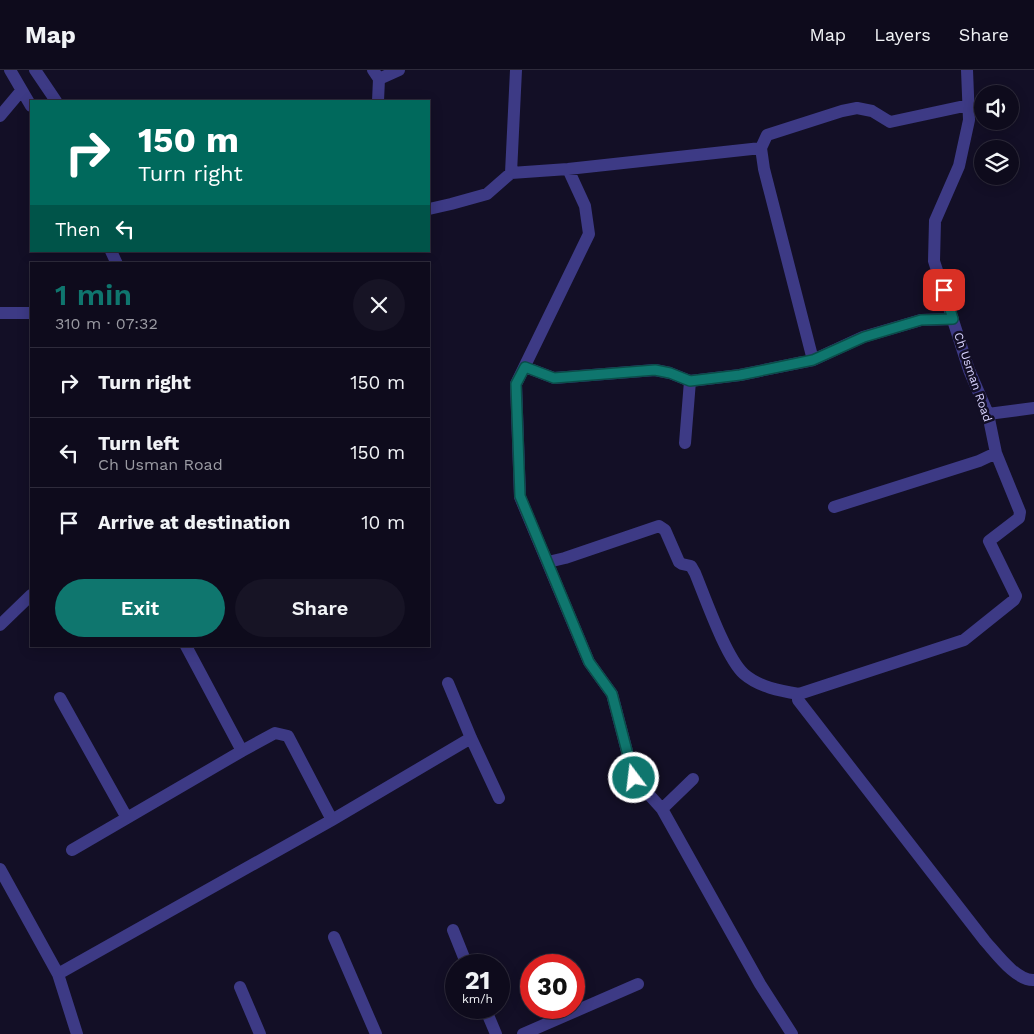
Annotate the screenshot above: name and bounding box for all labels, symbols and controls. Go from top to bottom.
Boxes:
text: Map [25,21,76,49]
text: Map [809,24,846,45]
text: Layers [874,24,931,45]
text: Share [959,24,1009,45]
map controls [974,85,1019,185]
button: sound [974,85,1019,130]
text: 150 m [138,119,239,161]
icon: right [55,120,120,185]
button: layers [974,140,1019,185]
text: Turn right [138,161,243,186]
icon: left [111,215,139,243]
text: Then [55,218,101,241]
pin [923,269,965,311]
icon: arrive [930,276,958,304]
text: 1 min [55,277,132,312]
button: close [353,279,405,331]
text: 310 m · 07:32 [55,314,158,333]
street label: Ch Usman Road [951,331,995,423]
icon: right [55,369,83,397]
text: Turn right [98,371,191,394]
text: 150 m [350,371,405,394]
text: Turn left [98,432,179,455]
icon: left [55,439,83,467]
text: 150 m [350,441,405,464]
text: Ch Usman Road [98,455,223,474]
icon: arrive [55,509,83,537]
text: Arrive at destination [98,511,290,534]
text: 10 m [361,511,405,534]
button: Exit [55,579,225,637]
button: Share [235,579,405,637]
position arrow [607,751,659,803]
speed limit sign: 30 [520,954,585,1019]
text: 21 [465,966,490,995]
text: km/h [462,992,493,1006]

